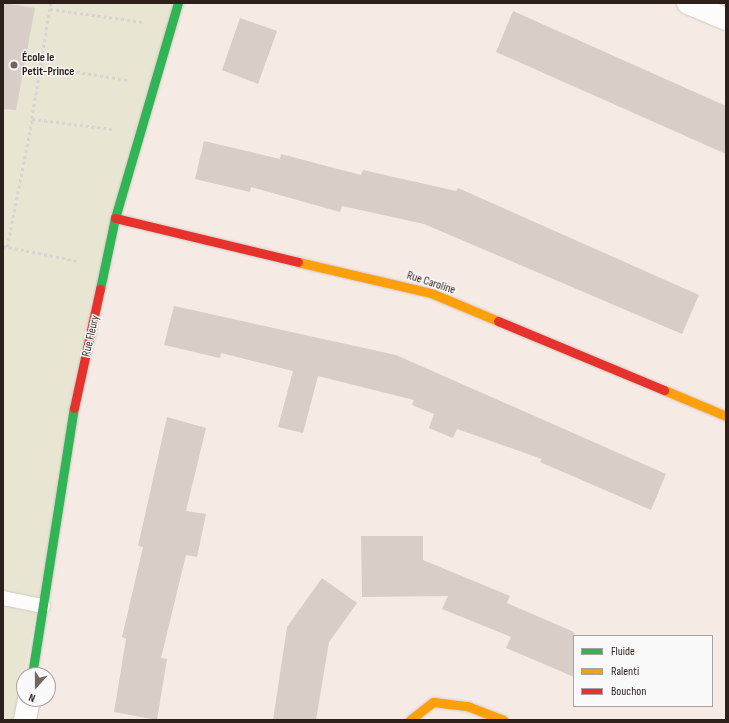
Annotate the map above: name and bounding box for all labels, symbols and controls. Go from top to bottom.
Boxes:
place label: École le Petit-Prince [22,51,74,79]
marker: École le Petit-Prince [9,60,19,70]
street label: Rue Caroline [405,268,457,298]
street label: Rue Fleury [79,314,103,358]
legend [573,635,713,707]
text: Fluide [611,644,635,659]
text: Ralenti [611,664,639,679]
north arrow [16,667,56,707]
text: Bouchon [611,684,646,699]
text: N [27,691,37,705]

